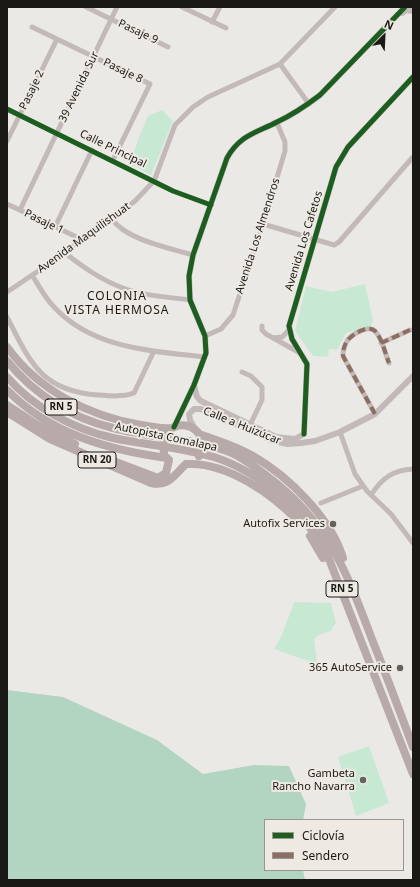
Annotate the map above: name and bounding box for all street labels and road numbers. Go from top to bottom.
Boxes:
street label: Pasaje 9 [116,17,160,47]
street label: 39 Avenida Sur [56,49,102,125]
street label: Pasaje 8 [101,56,145,86]
street label: Pasaje 2 [17,68,47,112]
street label: Calle Principal [77,127,149,171]
street label: Avenida Los Almendros [233,176,283,296]
street label: Avenida Los Cafetos [283,189,325,293]
street label: Avenida Maquilishuat [35,200,133,276]
street label: Pasaje 1 [22,207,66,237]
road number: RN 5 [45,399,77,415]
street label: Calle a Huizúcar [201,404,283,448]
street label: Autopista Comalapa [114,420,218,454]
road number: RN 20 [78,452,116,468]
road number: RN 5 [326,581,358,597]

